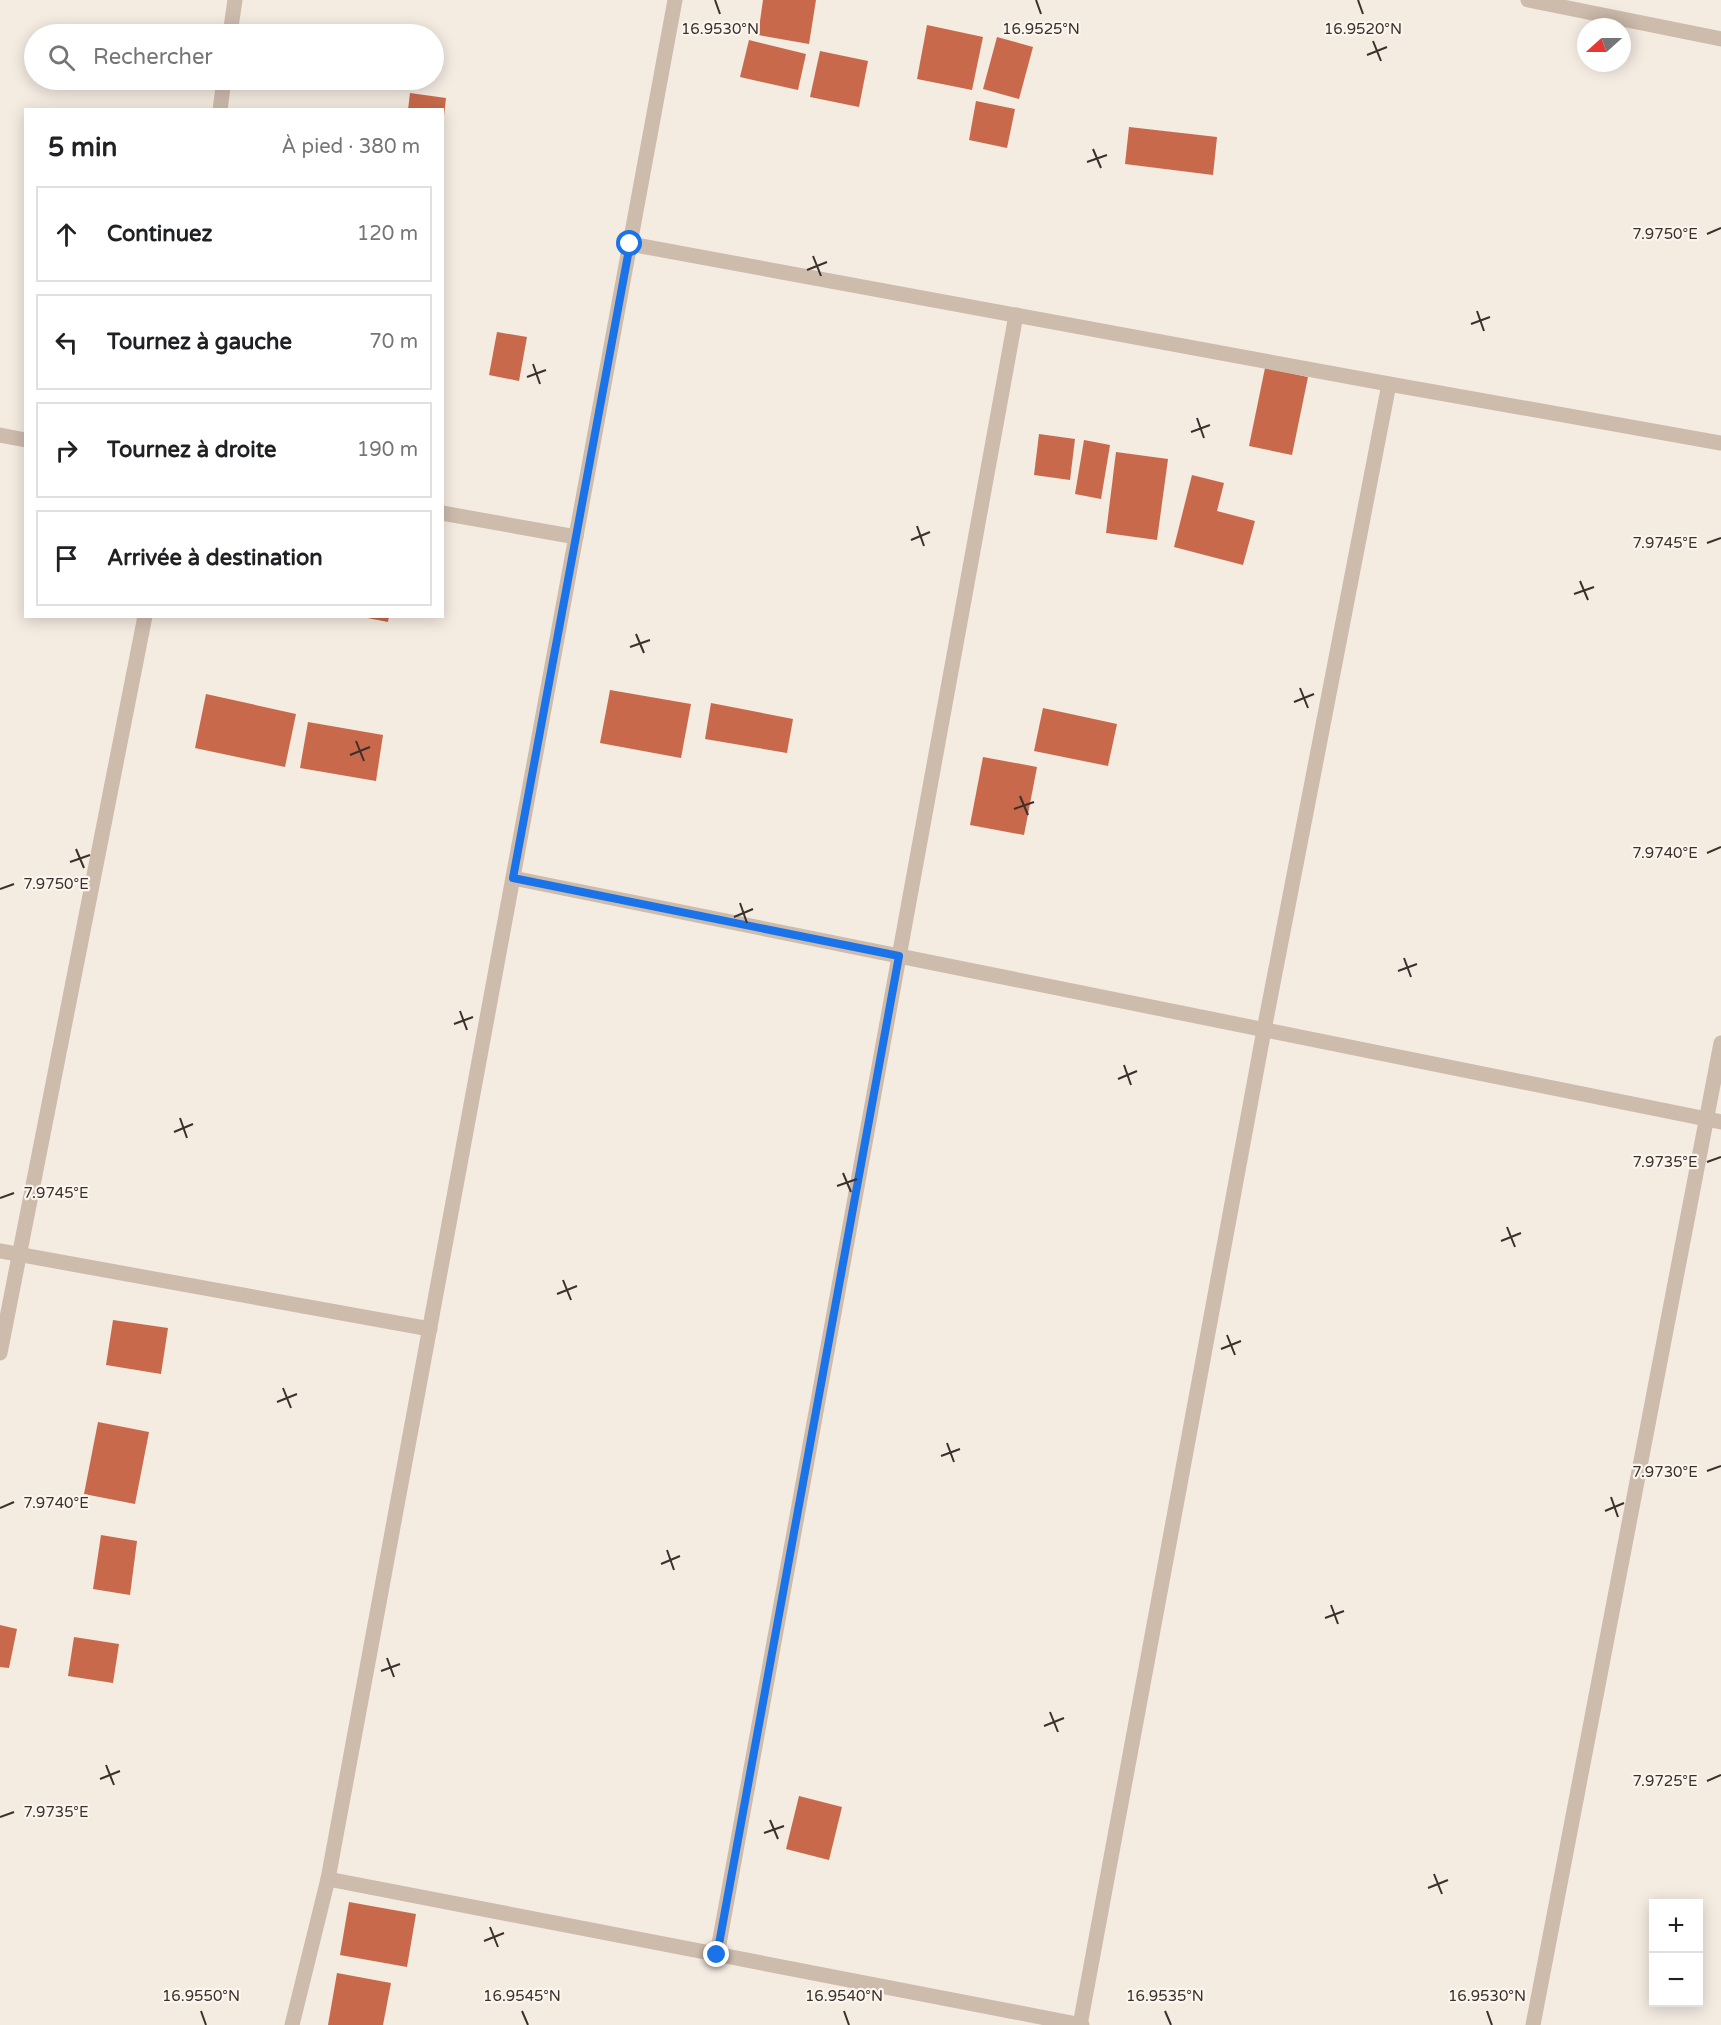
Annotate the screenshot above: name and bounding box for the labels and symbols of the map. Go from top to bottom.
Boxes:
north arrow [1577,18,1631,72]
text: 16.9530°N [681,20,759,38]
text: 16.9525°N [1002,20,1080,38]
text: 16.9520°N [1324,20,1402,38]
text: 7.9750°E [1632,225,1698,243]
route start [616,230,642,256]
text: 7.9745°E [1632,534,1698,552]
text: 7.9740°E [1632,844,1698,862]
text: 7.9750°E [23,875,89,893]
text: 7.9735°E [1632,1153,1698,1171]
text: 7.9745°E [23,1184,89,1202]
text: 7.9730°E [1632,1463,1698,1481]
text: 7.9740°E [23,1494,89,1512]
text: 7.9725°E [1632,1772,1698,1790]
text: 7.9735°E [23,1803,89,1821]
route end [703,1941,729,1967]
text: 16.9550°N [162,1987,240,2005]
text: 16.9545°N [483,1987,561,2005]
text: 16.9540°N [805,1987,883,2005]
text: 16.9535°N [1126,1987,1204,2005]
text: 16.9530°N [1448,1987,1526,2005]

